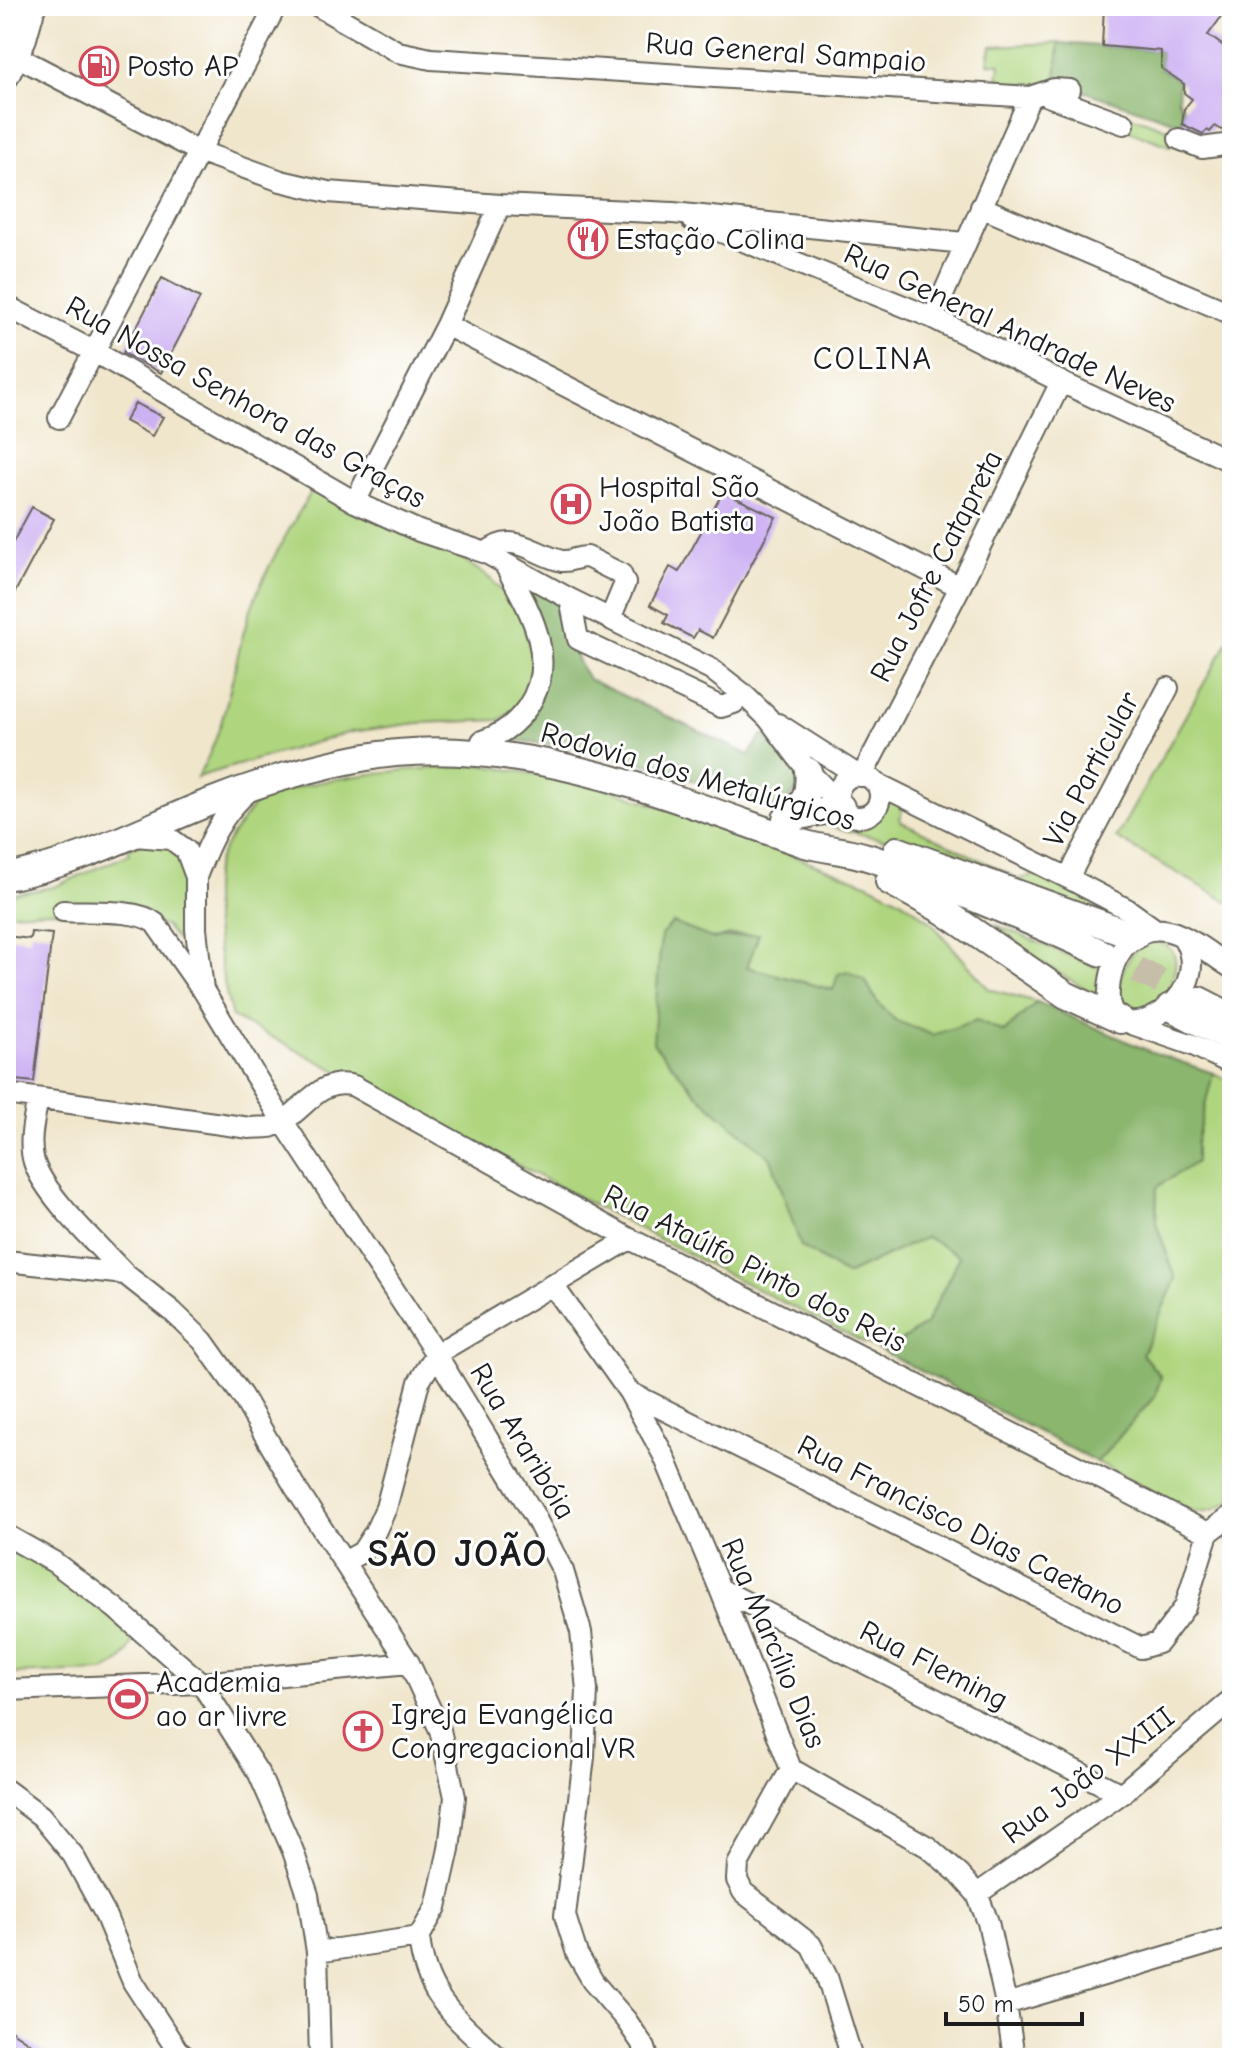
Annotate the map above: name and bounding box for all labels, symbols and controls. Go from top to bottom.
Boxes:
street label: Rua General Sampaio [644,25,927,80]
fuel station icon: Posto AP [78,45,120,87]
place label: Posto AP [127,49,239,84]
restaurant icon: Estação Colina [567,218,609,260]
place label: Estação Colina [616,222,805,257]
street label: Rua General Andrade Neves [838,236,1181,421]
street label: Rua Nossa Senhora das Graças [60,289,432,516]
district label: COLINA [813,340,933,377]
street label: Rua Jofre Catapreta [863,444,1010,688]
place label: Hospital São João Batista [599,470,759,539]
hospital icon: Hospital São João Batista [550,483,592,525]
street label: Via Particular [1036,686,1147,853]
street label: Rodovia dos Metalúrgicos [537,715,859,838]
street label: Rua Ataúlfo Pinto dos Reis [598,1177,912,1360]
street label: Rua Araribóia [462,1357,583,1526]
street label: Rua Francisco Dias Caetano [792,1428,1130,1623]
district label: SÃO JOÃO [367,1531,549,1576]
street label: Rua Marcílio Dias [714,1533,834,1753]
street label: Rua Fleming [854,1613,1014,1718]
place label: Academia ao ar livre [156,1665,287,1734]
sports icon: Academia ao ar livre [107,1678,149,1720]
place label: Igreja Evangélica Congregacional VR [391,1697,635,1766]
street label: Rua João XXIII [995,1699,1181,1851]
church icon: Igreja Evangélica Congregacional VR [342,1710,384,1752]
scale bar [946,1976,1082,2026]
text: 50 m [958,1990,1014,2018]

